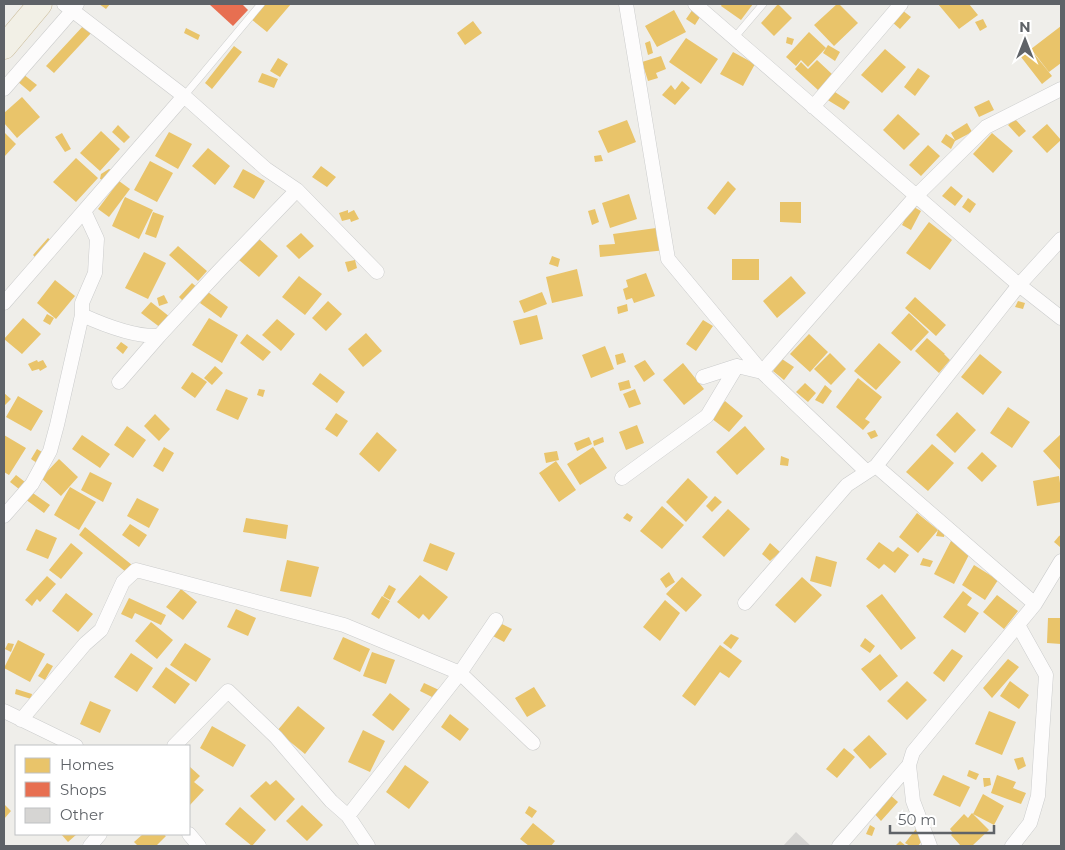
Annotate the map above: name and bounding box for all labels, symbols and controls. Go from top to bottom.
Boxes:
north arrow [1000,15,1050,65]
text: N [1019,18,1031,36]
legend [15,745,190,835]
text: Homes [60,755,114,774]
text: Shops [60,780,106,799]
scale bar [890,802,994,834]
text: Other [60,805,104,824]
text: 50 m [898,810,936,829]

